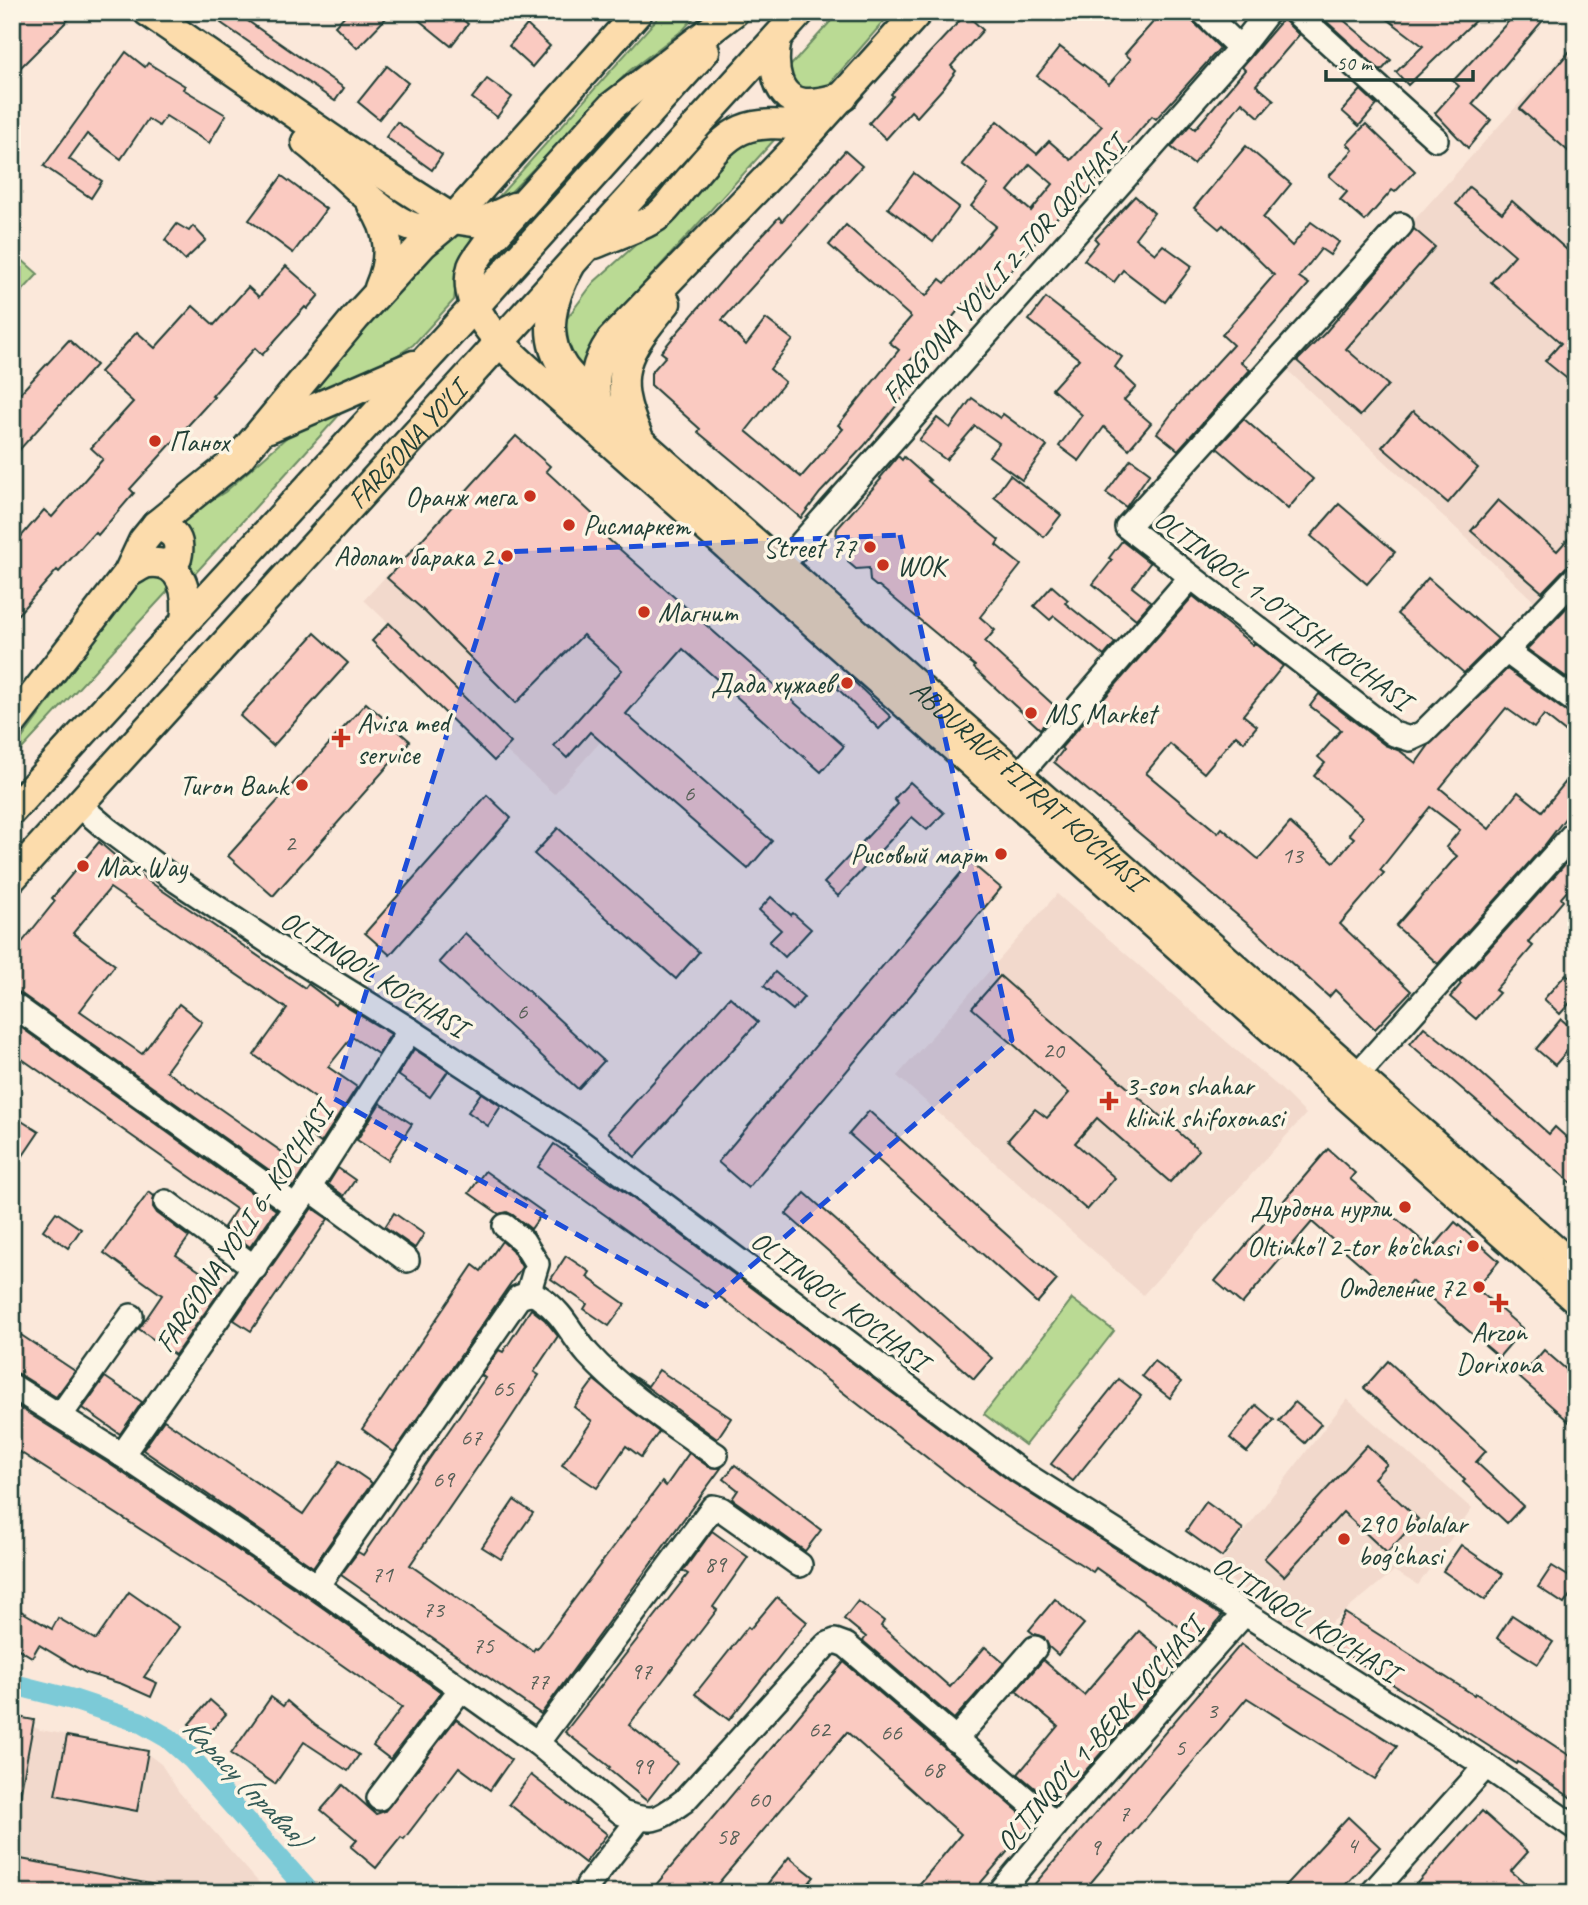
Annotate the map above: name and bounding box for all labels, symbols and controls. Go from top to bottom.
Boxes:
scale bar [1326,38,1472,82]
text: 50 m [1336,50,1374,76]
street label: FARG'ONA YO'LLI 2-TOR QO'CHASI [874,124,1137,410]
street label: FARG'ONA YO'LI [340,370,478,516]
place label: Панох [169,424,232,459]
marker: Панох [147,433,163,449]
place label: Оранж мега [405,479,519,514]
marker: Оранж мега [522,488,538,504]
street label: OLTINQO'L 1-O'TISH KO'CHASI [1148,502,1422,721]
place label: Рисмаркет [583,508,692,543]
marker: Рисмаркет [561,517,577,533]
place label: Street 77 [763,530,857,565]
place label: Адолат барака 2 [334,539,495,574]
marker: Street 77 [862,539,878,555]
marker: Адолат барака 2 [499,548,515,564]
place label: WOK [897,548,950,583]
marker: WOK [875,557,891,573]
place label: Магнит [658,595,739,630]
marker: Магнит [636,604,652,620]
place label: Дада хужаев [711,666,840,701]
street label: ABDURAUF FITRAT KO'CHASI [903,672,1156,901]
marker: Дада хужаев [839,675,855,691]
place label: MS Market [1045,696,1160,731]
place label: Avisa med service [357,705,453,772]
marker: MS Market [1023,705,1039,721]
marker: Avisa med service [331,728,351,748]
place label: Turon Bank [179,768,291,803]
marker: Turon Bank [294,777,310,793]
house number: 6 [684,778,696,808]
house number: 2 [285,828,298,858]
place label: Рисовый март [851,837,988,872]
house number: 13 [1281,840,1305,870]
marker: Рисовый март [993,846,1009,862]
place label: Max Way [97,849,189,884]
marker: Max Way [75,858,91,874]
street label: OLTINQO'L KO'CHASI [274,902,478,1048]
house number: 6 [517,996,529,1026]
house number: 20 [1042,1035,1066,1065]
place label: 3-son shahar klinik shifoxonasi [1125,1068,1288,1135]
street label: FARG'ONA YO'LI 6- KO'CHASI [147,1091,343,1359]
marker: 3-son shahar klinik shifoxonasi [1099,1091,1119,1111]
place label: Дурдона нурли [1251,1190,1393,1225]
marker: Дурдона нурли [1397,1199,1413,1215]
street label: OLTINQO'L KO'CHASI [744,1222,940,1382]
place label: Oltinko'l 2-tor ko'chasi [1247,1229,1463,1264]
marker: Oltinko'l 2-tor ko'chasi [1465,1238,1481,1254]
place label: Отделение 72 [1338,1270,1467,1305]
marker: Отделение 72 [1471,1279,1487,1295]
marker: Arzon Dorixona [1491,1295,1507,1311]
place label: Arzon Dorixona [1456,1314,1544,1381]
house number: 65 [492,1373,515,1403]
house number: 67 [460,1422,483,1452]
house number: 69 [432,1464,456,1494]
place label: 290 bolalar bog'chasi [1358,1506,1470,1573]
marker: 290 bolalar bog'chasi [1336,1531,1352,1547]
street label: OLTINQO'L KO'CHASI [1206,1547,1410,1693]
house number: 89 [704,1549,728,1579]
house number: 71 [371,1559,394,1589]
house number: 73 [422,1594,446,1624]
street label: OLTINQO'L 1-BERK KO'CHASI [988,1606,1214,1858]
house number: 75 [472,1630,495,1660]
house number: 97 [630,1656,653,1686]
house number: 77 [527,1666,550,1696]
house number: 3 [1207,1695,1220,1725]
water label: Карасу (правая) [175,1709,321,1859]
house number: 62 [808,1714,832,1744]
house number: 66 [880,1717,903,1747]
house number: 5 [1175,1732,1187,1762]
house number: 99 [631,1751,655,1781]
house number: 68 [922,1754,946,1784]
house number: 60 [748,1784,772,1814]
house number: 7 [1119,1798,1131,1828]
house number: 58 [716,1821,740,1851]
house number: 4 [1347,1830,1360,1860]
house number: 9 [1090,1832,1103,1862]

